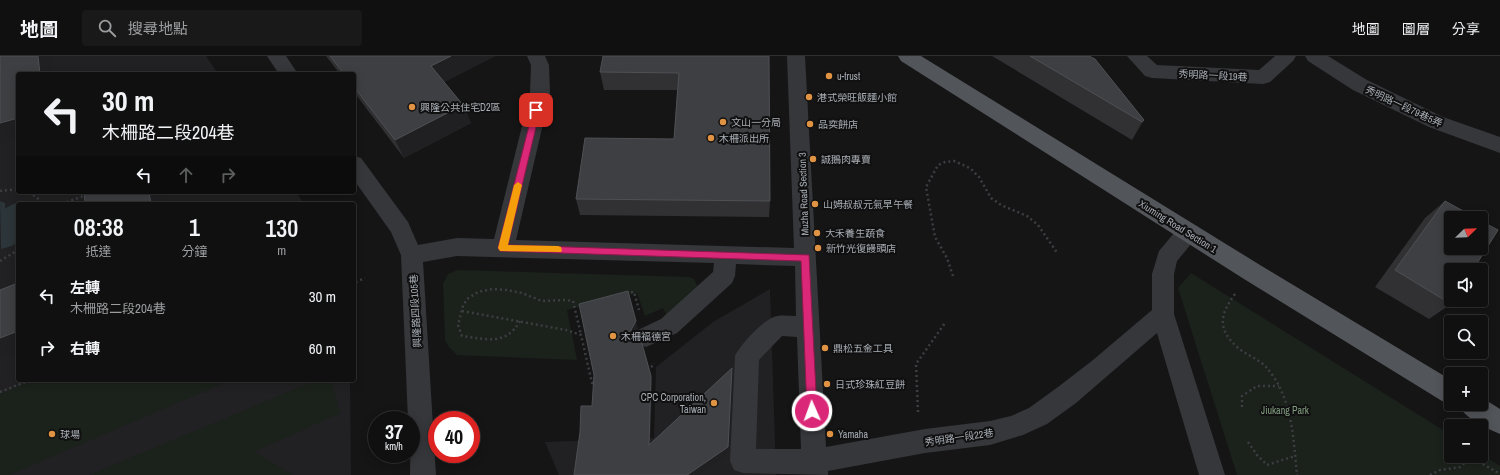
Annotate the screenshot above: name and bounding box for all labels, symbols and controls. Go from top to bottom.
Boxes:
search box [82,10,362,46]
text: 地圖 [20,16,58,42]
icon: search [96,17,118,39]
text: 搜尋地點 [128,18,188,39]
text: 地圖 [1352,20,1380,38]
text: 圖層 [1402,20,1430,38]
text: 分享 [1452,20,1480,38]
street label: 秀明路一段19巷 [1178,67,1248,84]
place label: u-trust [837,70,861,83]
marker: u-trust [824,71,834,81]
text: 30 m [102,82,154,120]
street label: 秀明路一段79巷5弄 [1363,83,1444,130]
icon: left [36,88,88,140]
place label: 港式榮旺飯麵小館 [817,91,897,104]
marker: 港式榮旺飯麵小館 [804,92,814,102]
pin [519,93,553,127]
icon: arrive [525,99,547,121]
place label: 興隆公共住宅D2區 [420,101,500,114]
marker: 興隆公共住宅D2區 [407,102,417,112]
place label: 文山一分局 [731,116,781,129]
marker: 文山一分局 [718,117,728,127]
place label: 品奕餅店 [818,118,858,131]
marker: 品奕餅店 [805,119,815,129]
text: 木柵路二段204巷 [102,120,235,145]
place label: 木柵派出所 [719,132,769,145]
marker: 木柵派出所 [706,133,716,143]
street label: Muzha Road Section 3 [796,152,811,236]
place label: 誠鵝肉專賣 [821,153,871,166]
marker: 誠鵝肉專賣 [808,154,818,164]
icon: left [133,164,155,186]
icon: ahead [175,164,197,186]
icon: right [217,164,239,186]
street label: Xiuming Road Section 1 [1136,197,1219,256]
place label: 山姆叔叔元氣早午餐 [823,198,913,211]
marker: 山姆叔叔元氣早午餐 [810,199,820,209]
text: 08:38 [74,211,124,243]
text: 1 [189,211,200,243]
north arrow [1444,211,1488,255]
map controls [1444,211,1488,463]
text: 130 [265,212,298,244]
place label: 大禾養生蔬食 [825,227,885,240]
marker: 大禾養生蔬食 [812,228,822,238]
text: m [277,242,286,259]
place label: 新竹光復饅頭店 [826,242,896,255]
text: 抵達 [86,243,112,260]
text: 分鐘 [182,243,208,260]
marker: 新竹光復饅頭店 [813,243,823,253]
button: sound [1444,263,1488,307]
street label: 興隆路四段105巷 [407,274,424,348]
text: 左轉 [70,277,100,298]
icon: left [36,285,58,307]
text: 30 m [309,286,336,307]
text: 木柵路二段204巷 [70,300,166,317]
button: search [1444,315,1488,359]
place label: 木柵福德宮 [621,330,671,343]
marker: 木柵福德宮 [608,331,618,341]
icon: right [36,337,58,359]
text: 右轉 [70,338,100,359]
text: 60 m [309,338,336,359]
place label: 鼎松五金工具 [833,342,893,355]
marker: 鼎松五金工具 [820,343,830,353]
button: + [1444,367,1488,411]
place label: 日式珍珠紅豆餅 [835,378,905,391]
marker: 日式珍珠紅豆餅 [822,379,832,389]
position arrow [791,390,833,432]
place label: CPC Corporation, Taiwan [641,391,706,416]
marker: CPC Corporation, Taiwan [709,398,719,408]
park label: Jiukang Park [1261,404,1310,417]
speed limit sign: 40 [428,411,480,463]
text: 37 [385,418,403,445]
button: − [1444,419,1488,463]
street label: 秀明路一段22巷 [924,426,994,449]
place label: 球場 [60,428,80,441]
place label: Yamaha [838,428,868,441]
marker: 球場 [47,429,57,439]
marker: Yamaha [825,429,835,439]
text: km/h [385,440,403,453]

